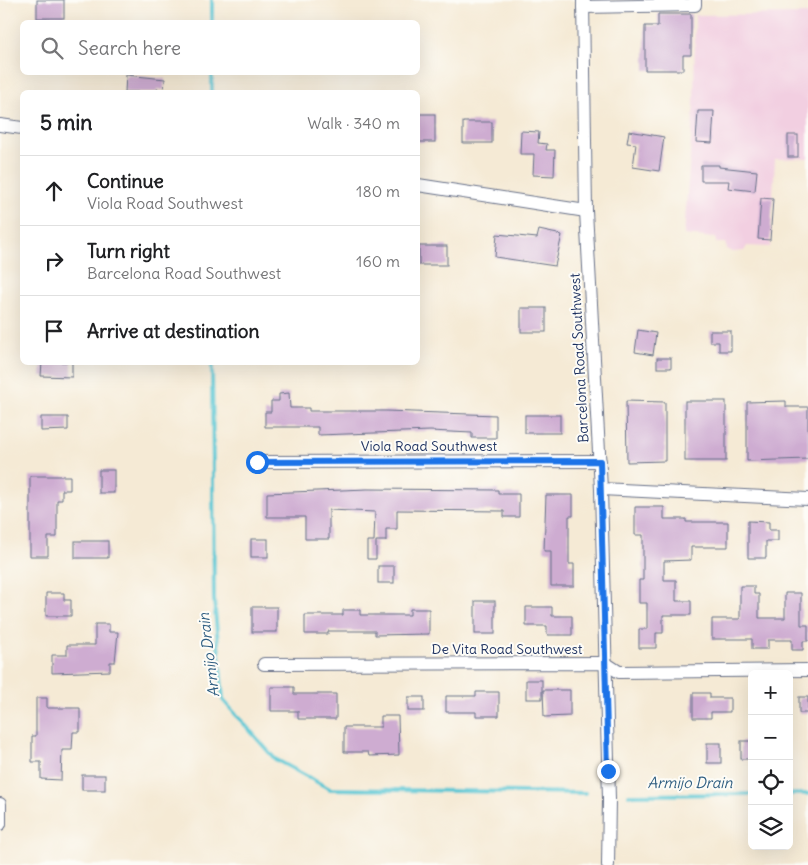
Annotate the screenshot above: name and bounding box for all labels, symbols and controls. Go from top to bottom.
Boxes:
search box [20,20,420,75]
icon: search [38,34,66,62]
text: Search here [78,36,181,60]
text: 5 min [40,109,92,136]
text: Walk · 340 m [307,113,400,133]
text: Continue [87,169,164,193]
icon: ahead [40,177,68,205]
text: 180 m [356,181,400,201]
text: Viola Road Southwest [87,193,243,213]
text: Turn right [87,239,170,263]
icon: right [40,247,68,275]
text: 160 m [356,251,400,271]
text: Barcelona Road Southwest [87,263,281,283]
street label: Barcelona Road Southwest [566,272,592,443]
icon: arrive [40,317,68,345]
text: Arrive at destination [87,319,260,343]
street label: Viola Road Southwest [361,437,498,455]
route start [246,451,269,474]
water label: Armijo Drain [194,612,223,698]
street label: De Vita Road Southwest [431,640,583,658]
map controls [748,670,793,850]
button: + [748,670,793,715]
button: − [748,715,793,760]
route end [597,760,620,783]
button: locate [748,760,793,805]
water label: Armijo Drain [648,773,733,792]
button: layers [748,805,793,850]

